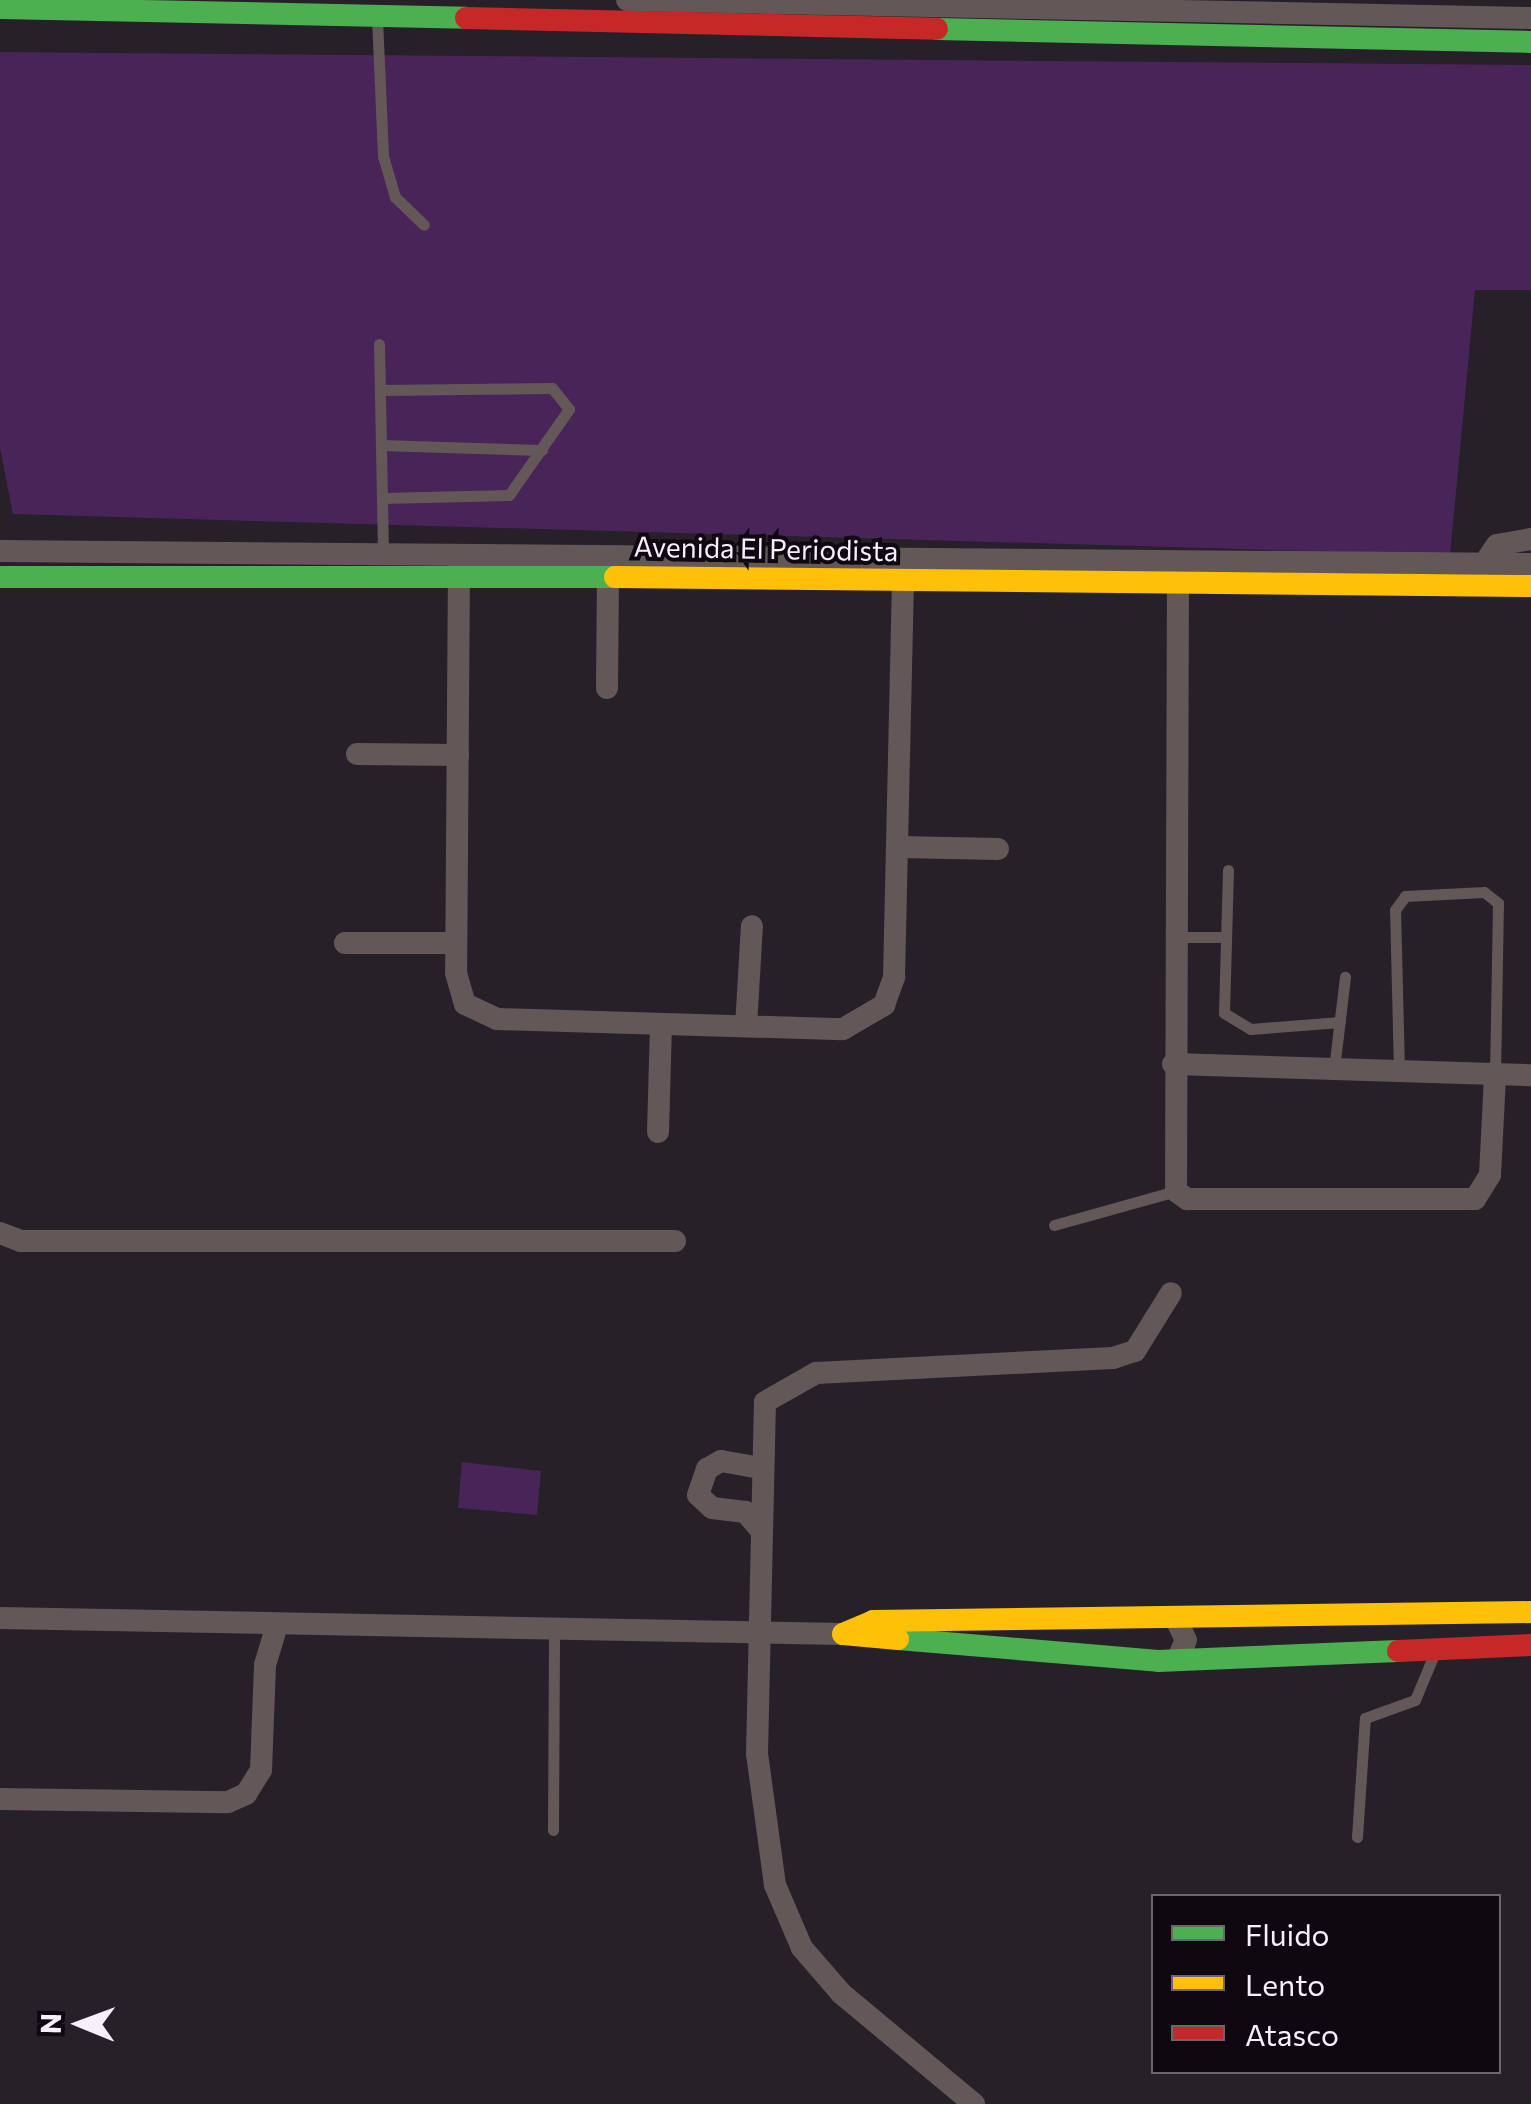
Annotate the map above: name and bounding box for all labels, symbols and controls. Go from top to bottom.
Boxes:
street label: Avenida El Periodista [633,529,899,567]
legend [1151,1894,1501,2074]
text: Fluido [1245,1915,1330,1952]
text: Lento [1245,1965,1325,2002]
north arrow [30,1974,130,2074]
text: N [33,2013,67,2034]
text: Atasco [1245,2015,1339,2052]

